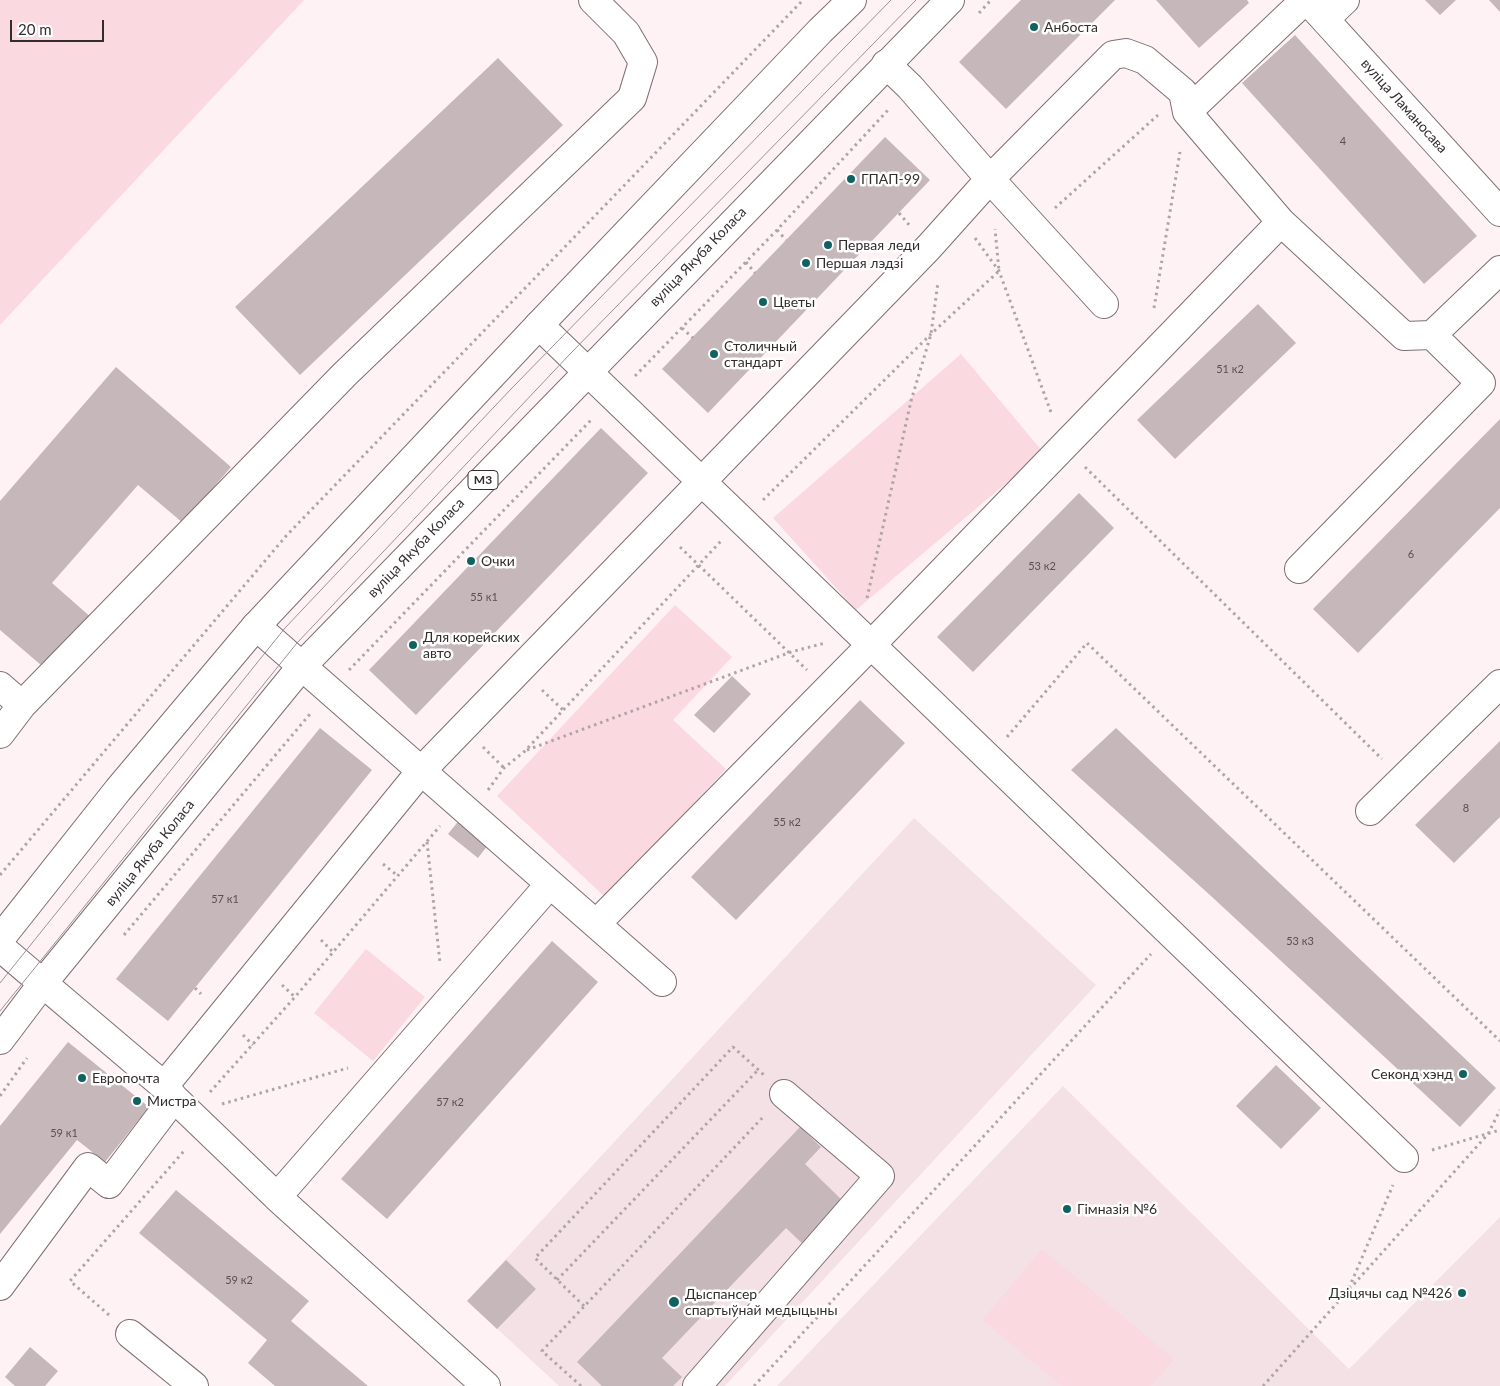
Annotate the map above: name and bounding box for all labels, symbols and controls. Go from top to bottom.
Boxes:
scale bar [12,10,106,42]
place label: Анбоста [1044,19,1098,35]
text: 20 m [18,20,52,38]
marker: Анбоста [1028,21,1040,33]
street label: вуліца Ламаносава [1357,55,1451,157]
house number: 4 [1340,134,1346,148]
place label: ГПАП-99 [861,171,920,187]
marker: ГПАП-99 [845,173,857,185]
street label: вуліца Якуба Коласа [646,204,750,310]
place label: Первая леди [838,237,920,253]
marker: Первая леди [822,239,834,251]
place label: Першая лэдзі [816,255,903,271]
marker: Першая лэдзі [800,257,812,269]
place label: Цветы [773,294,815,310]
marker: Цветы [757,296,769,308]
place label: Столичный стандарт [724,338,797,371]
marker: Столичный стандарт [708,348,720,360]
house number: 51 к2 [1216,362,1244,376]
road number: М3 [468,470,498,490]
street label: вуліца Якуба Коласа [364,495,468,601]
house number: 6 [1408,547,1414,561]
place label: Очки [481,553,515,569]
marker: Очки [465,555,477,567]
house number: 53 к2 [1028,559,1056,573]
house number: 55 к1 [470,590,498,604]
place label: Для корейских авто [423,629,520,662]
marker: Для корейских авто [407,639,419,651]
street label: вуліца Якуба Коласа [102,797,198,909]
house number: 8 [1463,801,1469,815]
house number: 55 к2 [773,815,801,829]
house number: 57 к1 [211,892,239,906]
house number: 53 к3 [1286,934,1314,948]
place label: Секонд хэнд [1371,1066,1453,1082]
marker: Секонд хэнд [1457,1068,1469,1080]
place label: Европочта [92,1070,160,1086]
marker: Европочта [76,1072,88,1084]
place label: Мистра [147,1093,197,1109]
marker: Мистра [131,1095,143,1107]
house number: 57 к2 [436,1095,464,1109]
house number: 59 к1 [50,1126,78,1140]
place label: Гімназія №6 [1077,1201,1157,1217]
marker: Гімназія №6 [1061,1203,1073,1215]
house number: 59 к2 [225,1273,253,1287]
place label: Дзіцячы сад №426 [1329,1285,1452,1301]
place label: Дыспансер спартыўнай медыцыны [685,1286,838,1318]
marker: Дзіцячы сад №426 [1456,1287,1468,1299]
marker: Дыспансер спартыўнай медыцыны [667,1295,681,1309]

